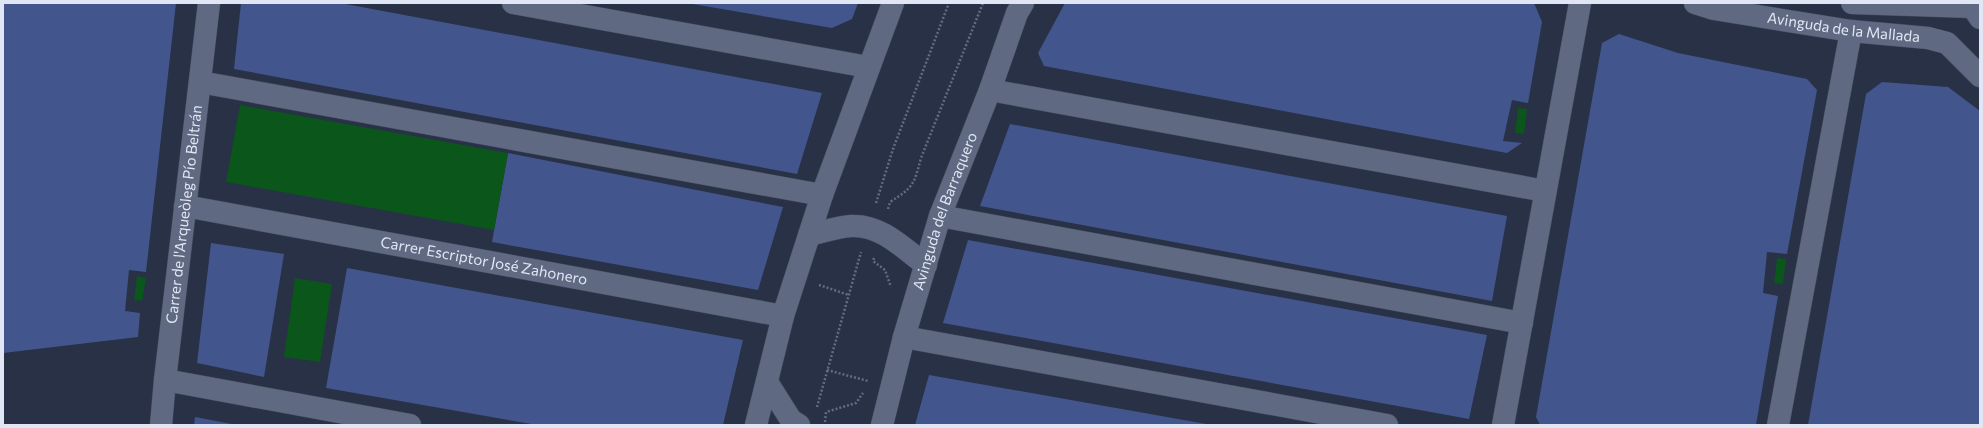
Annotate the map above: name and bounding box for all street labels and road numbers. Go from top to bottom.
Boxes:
street label: Avinguda de la Mallada [1766,8,1921,45]
street label: Carrer de l'Arqueòleg Pío Beltrán [162,104,205,324]
street label: Avinguda del Barraquero [908,129,980,292]
street label: Carrer Escriptor José Zahonero [379,232,589,288]

